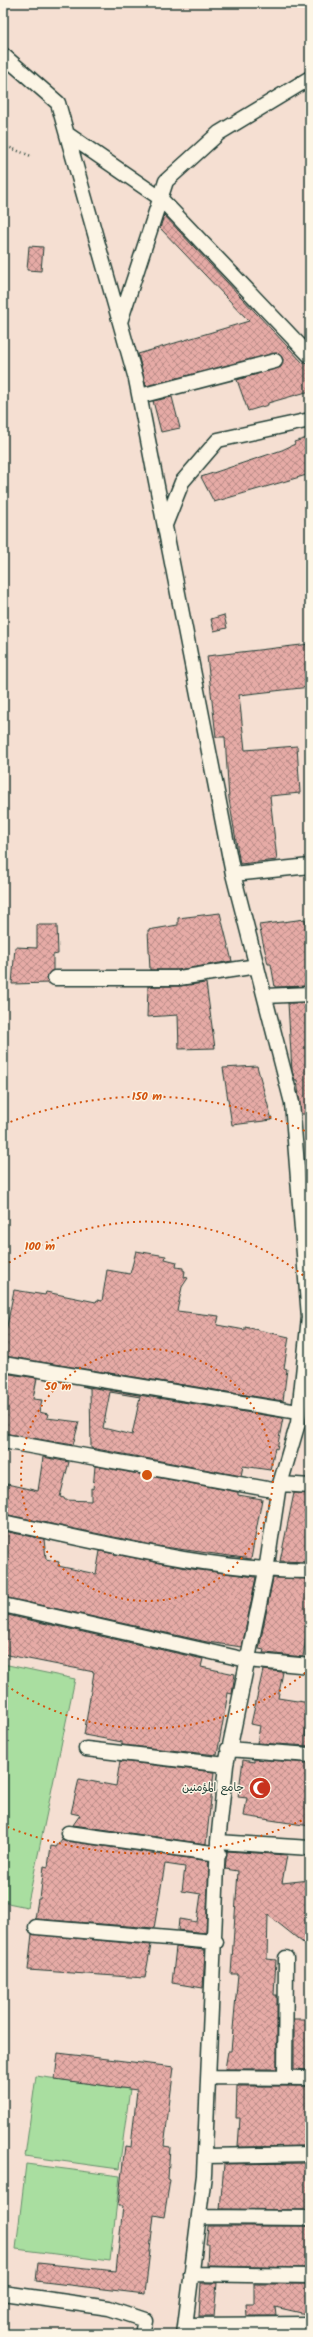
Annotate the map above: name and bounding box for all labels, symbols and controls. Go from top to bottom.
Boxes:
text: 150 m [132,1087,162,1106]
text: 100 m [25,1237,55,1256]
text: 50 m [44,1377,72,1396]
centre of rings [140,1468,154,1482]
mosque icon: جامع المؤمنين [247,1775,273,1801]
place label: جامع المؤمنين [182,1779,244,1797]

